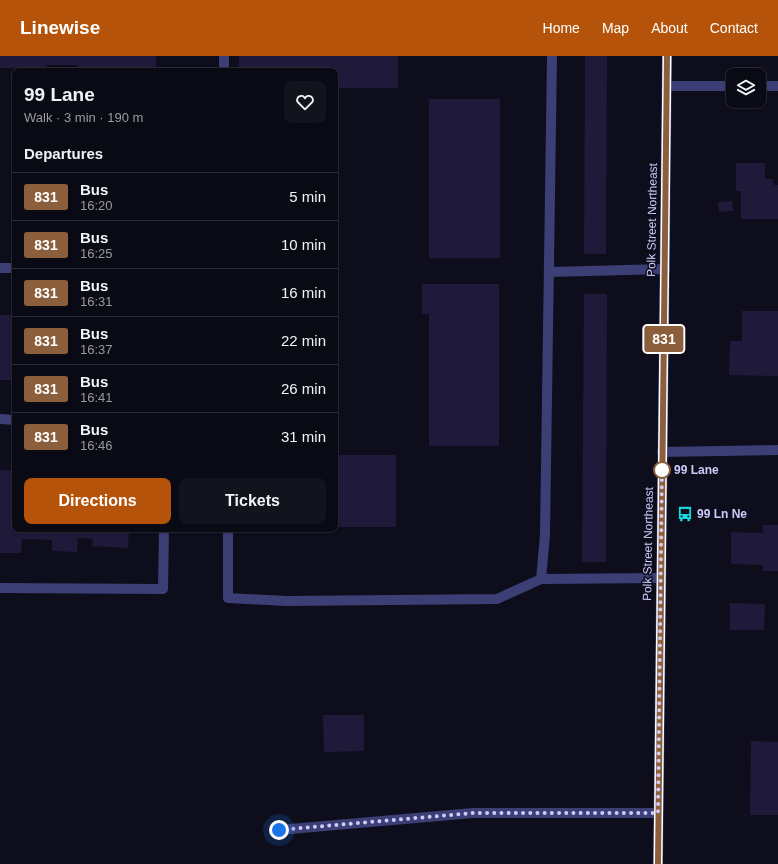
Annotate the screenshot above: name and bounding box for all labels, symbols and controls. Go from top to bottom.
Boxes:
text: Linewise [20,17,100,38]
text: Home [543,20,580,36]
text: Map [602,20,629,36]
text: About [651,20,688,36]
text: Contact [710,20,758,36]
map controls [726,68,766,108]
button: layers [726,68,766,108]
button: heart [284,81,326,123]
text: 99 Lane [24,84,95,105]
text: Walk · 3 min · 190 m [24,110,143,125]
text: Departures [24,145,103,162]
street label: Polk Street Northeast [644,162,660,277]
text: Bus [80,181,108,198]
text: 5 min [289,188,326,205]
text: 831 [34,189,58,205]
text: 16:20 [80,198,113,213]
text: Bus [80,229,108,246]
text: 10 min [281,236,326,253]
text: 831 [34,237,58,253]
text: 16:25 [80,246,113,261]
text: Bus [80,277,108,294]
text: 16 min [281,284,326,301]
text: 831 [34,285,58,301]
text: 16:31 [80,294,113,309]
text: Bus [80,325,108,342]
line badge: 831 [641,326,687,352]
text: 831 [652,331,676,347]
text: 22 min [281,332,326,349]
text: 831 [34,333,58,349]
text: 16:37 [80,342,113,357]
text: Bus [80,373,108,390]
text: 26 min [281,380,326,397]
text: 831 [34,381,58,397]
text: 16:41 [80,390,113,405]
text: Bus [80,421,108,438]
text: 31 min [281,428,326,445]
text: 831 [34,429,58,445]
text: 16:46 [80,438,113,453]
marker: 99 Lane [653,461,671,479]
place label: 99 Lane [674,463,719,477]
button: Directions [24,478,171,524]
button: Tickets [179,478,326,524]
street label: Polk Street Northeast [640,486,656,601]
bus stop icon: 99 Ln Ne [676,505,694,523]
place label: 99 Ln Ne [697,507,747,521]
your location [269,820,289,840]

